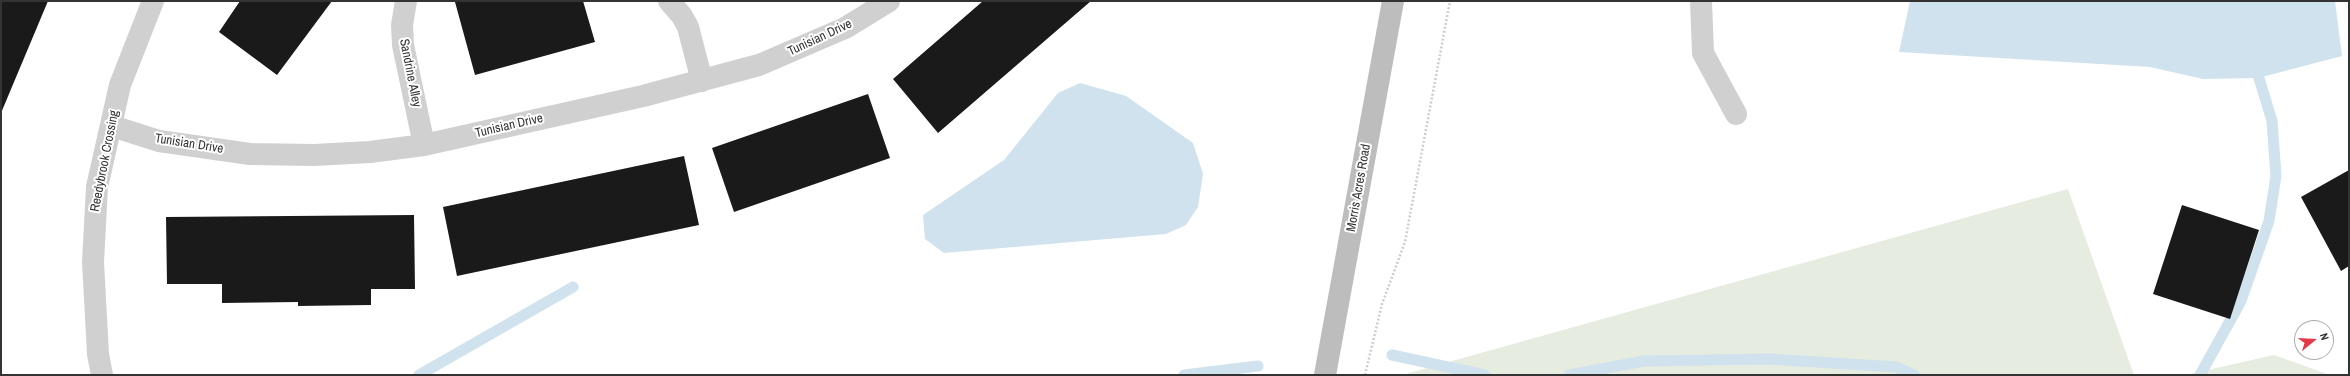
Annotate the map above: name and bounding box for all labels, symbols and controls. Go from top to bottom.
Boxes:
street label: Tunisian Drive [785,16,855,60]
street label: Sandrine Alley [396,37,424,109]
street label: Reedybrook Crossing [88,109,122,213]
street label: Tunisian Drive [474,111,544,141]
street label: Tunisian Drive [154,131,224,157]
street label: Morris Acres Road [1344,143,1374,233]
north arrow [2294,320,2334,360]
text: N [2317,331,2332,342]

